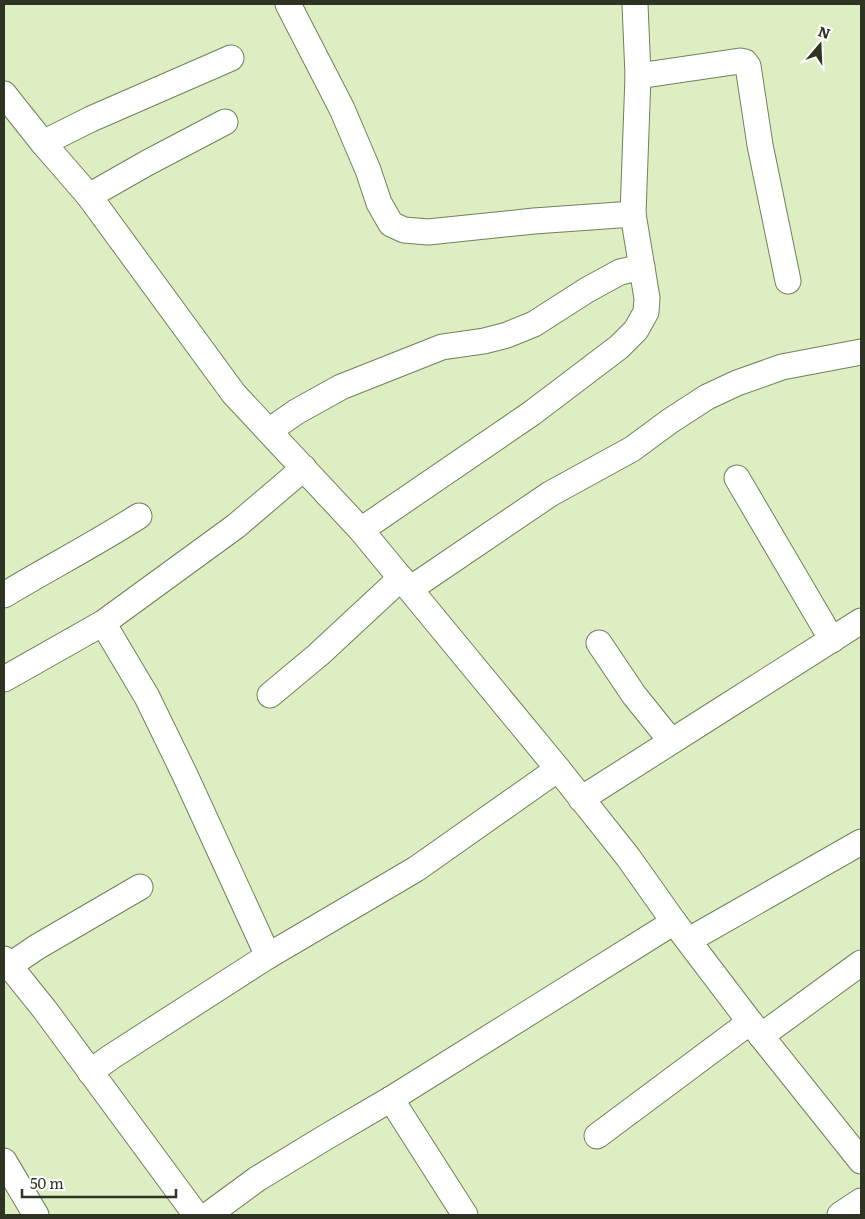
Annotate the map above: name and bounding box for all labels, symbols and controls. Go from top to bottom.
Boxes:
north arrow [795,20,845,70]
text: N [816,20,834,43]
scale bar [22,1166,176,1198]
text: 50 m [30,1171,64,1194]

